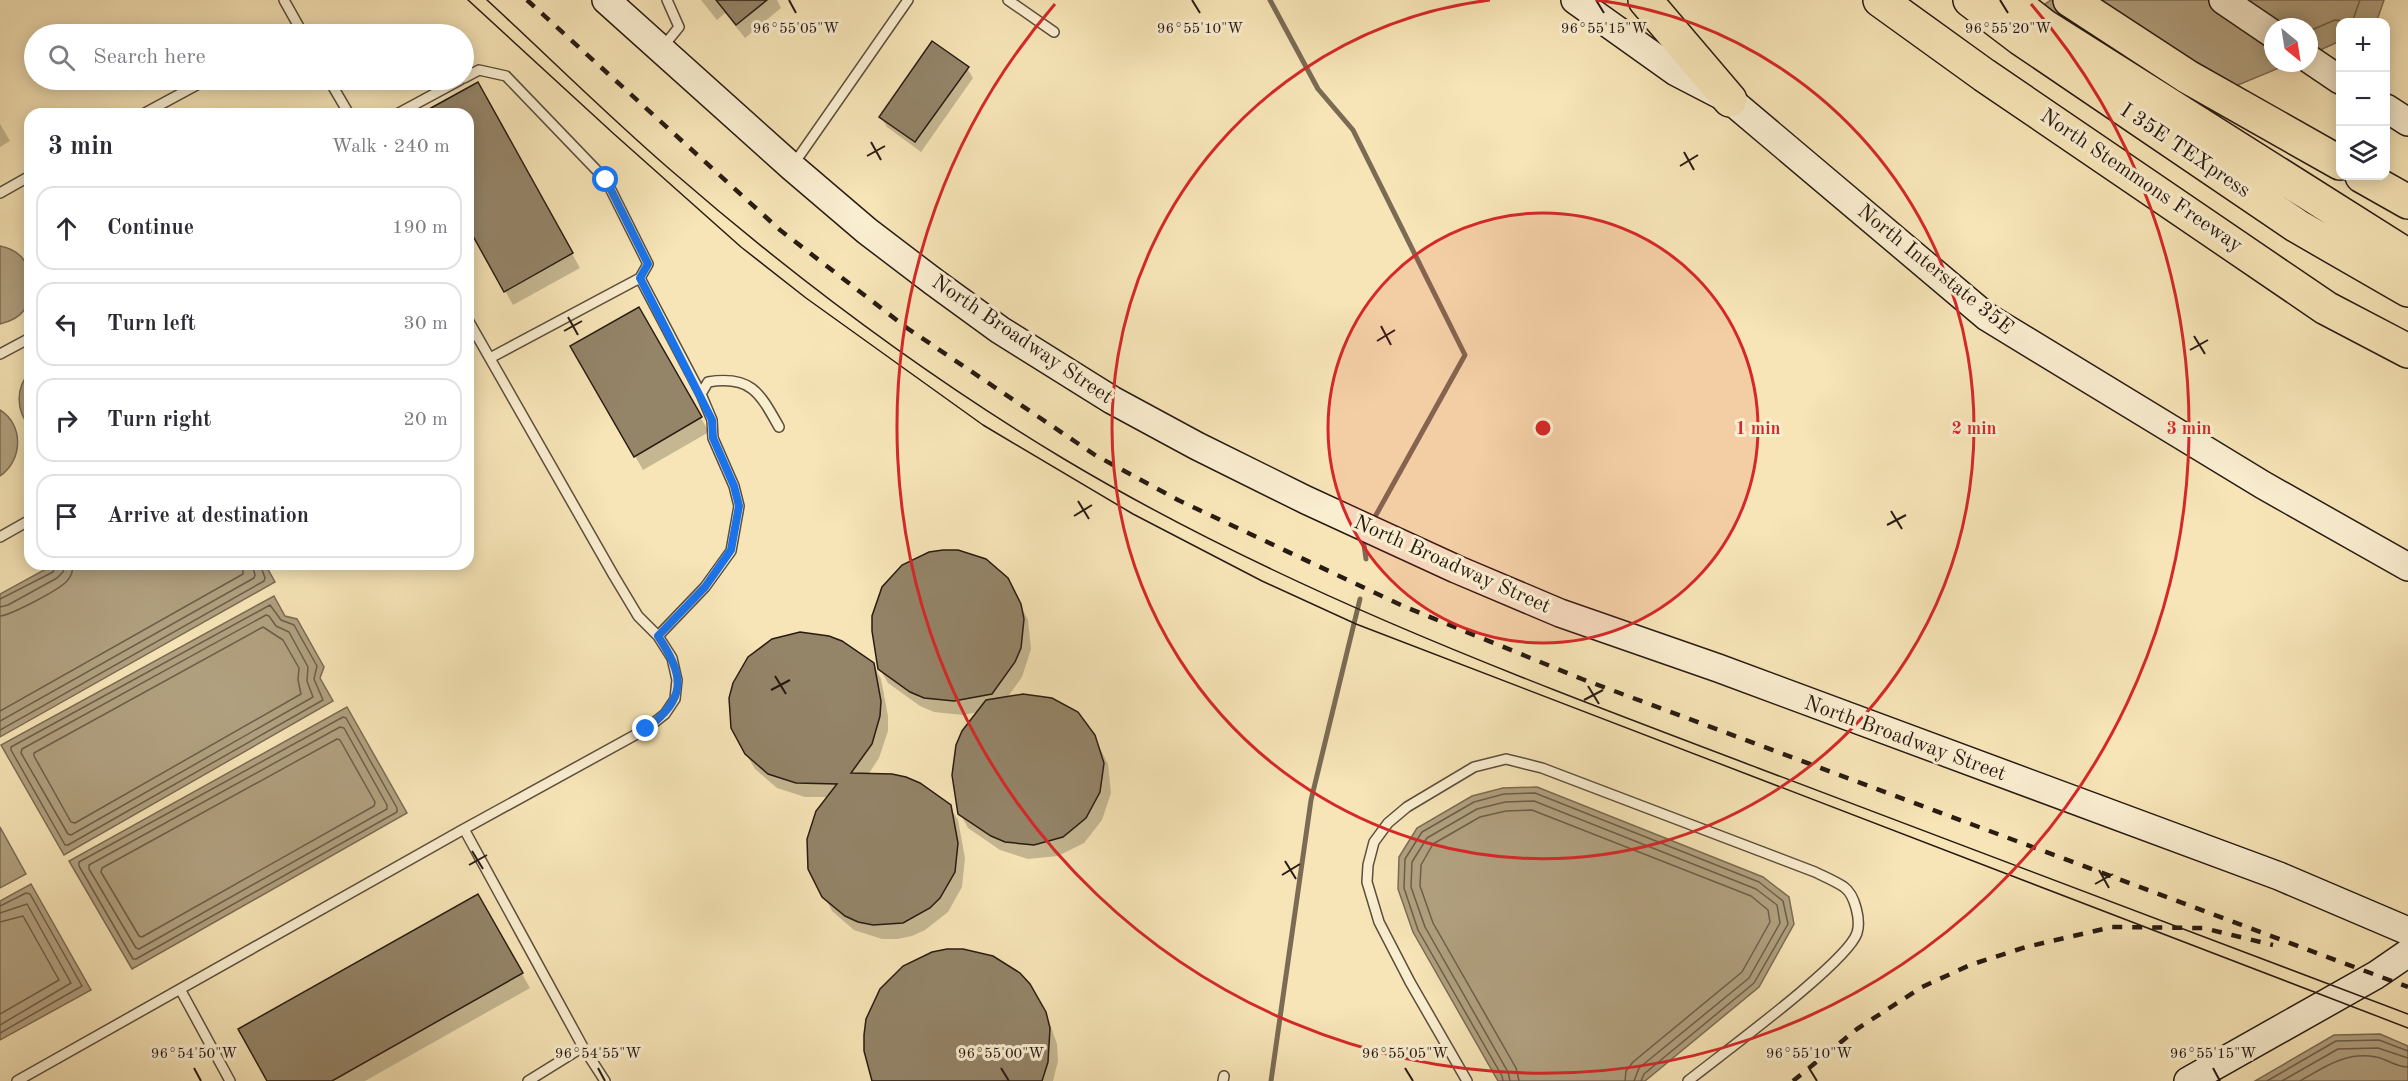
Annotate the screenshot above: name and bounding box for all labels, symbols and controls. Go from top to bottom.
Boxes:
north arrow [2264,18,2318,72]
map controls [2336,18,2390,180]
button: + [2336,18,2390,72]
text: 96°55'05"W [753,22,839,37]
text: 96°55'10"W [1157,22,1243,37]
text: 96°55'15"W [1561,22,1647,37]
text: 96°55'20"W [1965,22,2051,37]
search box [24,24,474,90]
icon: search [45,41,78,74]
text: Search here [93,46,206,68]
button: − [2336,72,2390,126]
street label: I 35E TEXpress [2116,100,2254,202]
street label: North Stemmons Freeway [2036,105,2246,257]
button: layers [2336,126,2390,180]
text: 3 min [48,134,113,160]
text: Walk · 240 m [331,137,450,157]
route start [592,166,618,192]
street label: North Interstate 35E [1853,201,2017,339]
icon: ahead [50,212,83,245]
text: Continue [107,217,194,239]
text: 190 m [392,218,448,238]
street label: North Broadway Street [928,272,1116,408]
icon: left [50,308,83,341]
text: Turn left [107,313,196,335]
text: 30 m [403,314,448,334]
icon: right [50,404,83,437]
text: Turn right [107,409,211,431]
text: 20 m [403,410,448,430]
centre of rings [1533,418,1553,438]
text: 1 min [1735,420,1781,438]
text: 2 min [1951,420,1997,438]
text: 3 min [2166,420,2212,438]
icon: arrive [50,500,83,533]
text: Arrive at destination [107,505,309,527]
street label: North Broadway Street [1350,512,1554,618]
street label: North Broadway Street [1801,693,2009,785]
route end [632,715,658,741]
text: 96°54'50"W [151,1047,237,1062]
text: 96°54'55"W [555,1047,641,1062]
text: 96°55'00"W [958,1047,1044,1062]
text: 96°55'05"W [1362,1047,1448,1062]
text: 96°55'10"W [1766,1047,1852,1062]
text: 96°55'15"W [2170,1047,2256,1062]

